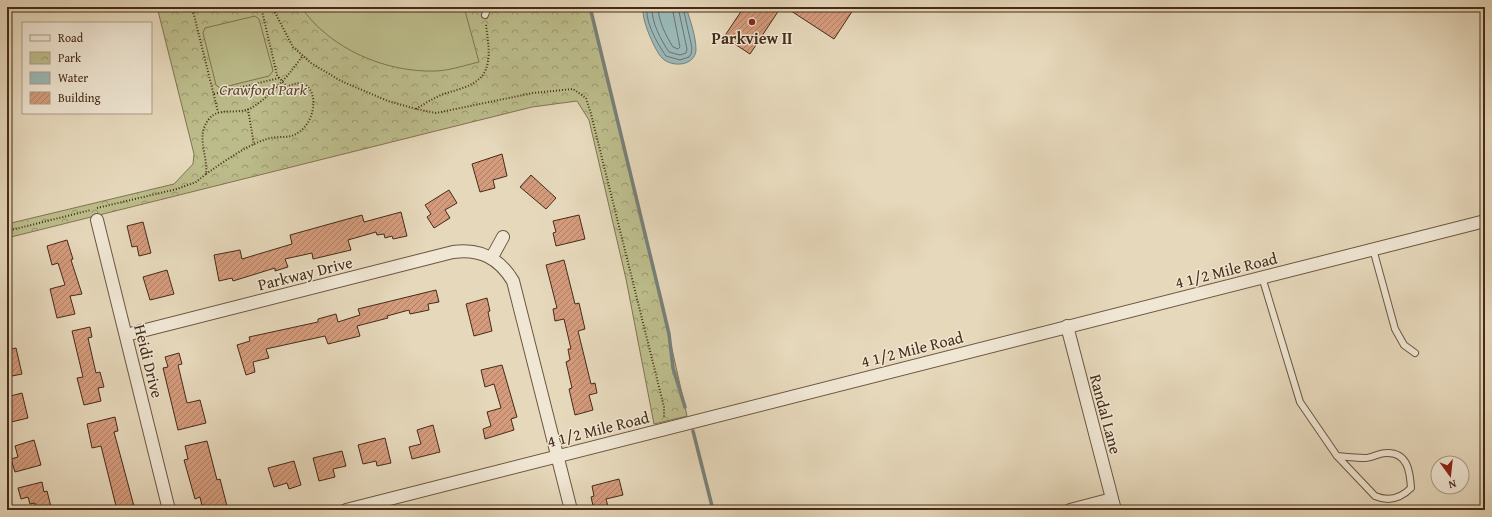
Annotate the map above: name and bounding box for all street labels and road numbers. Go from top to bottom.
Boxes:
street label: 4 1/2 Mile Road [1172,246,1280,294]
street label: Parkway Drive [255,250,355,296]
street label: Heidi Drive [128,322,170,400]
street label: 4 1/2 Mile Road [858,325,966,373]
street label: Randal Lane [1084,371,1128,457]
street label: 4 1/2 Mile Road [544,405,652,453]

